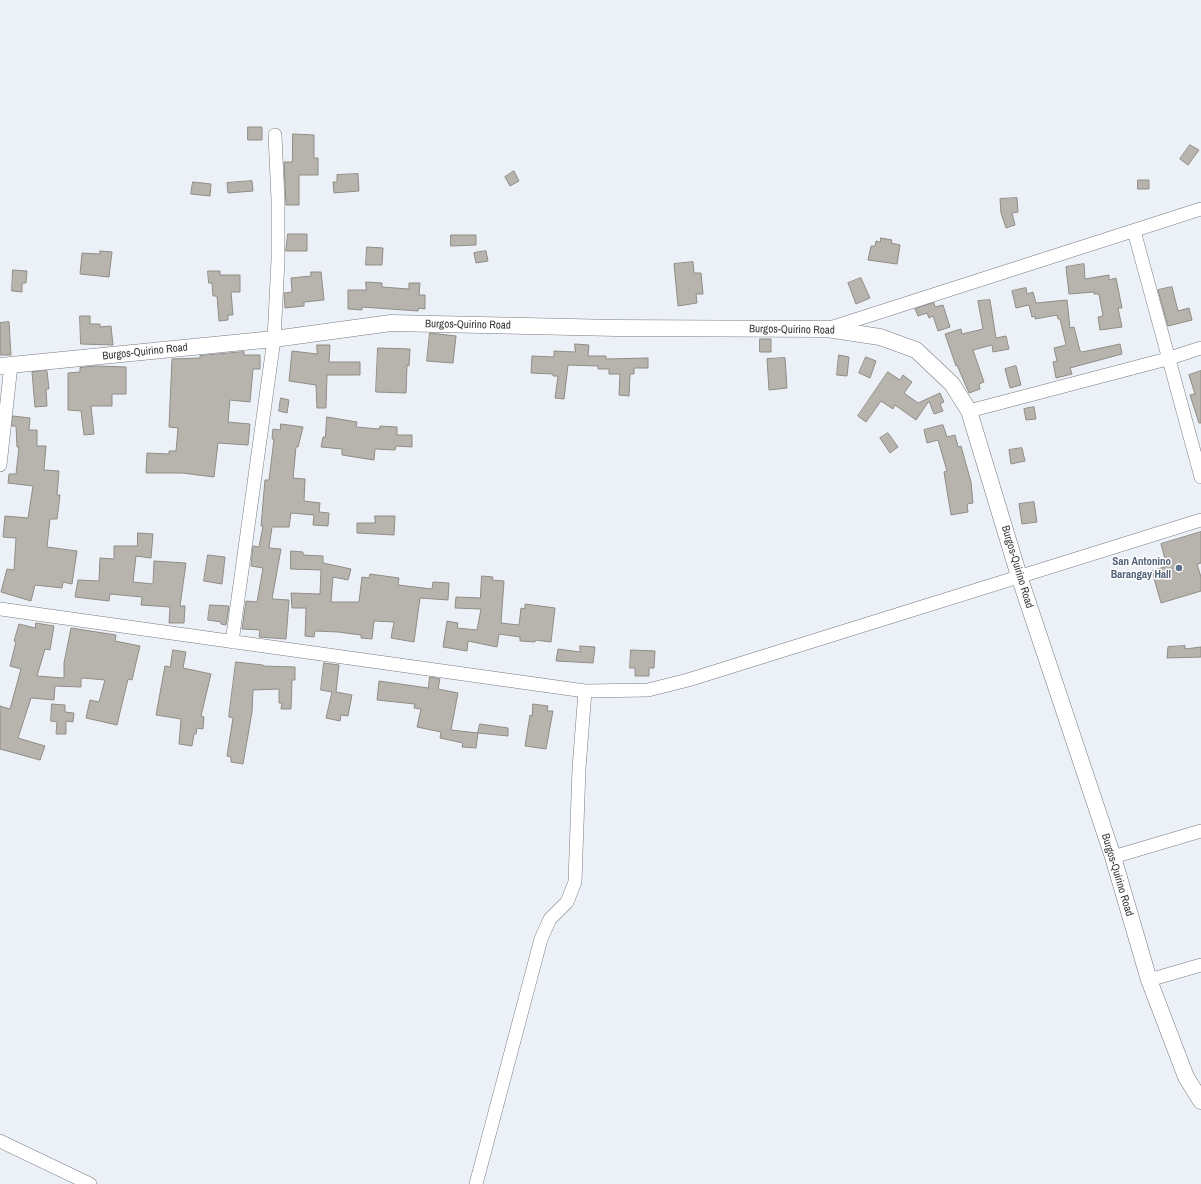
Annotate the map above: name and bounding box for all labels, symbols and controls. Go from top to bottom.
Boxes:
street label: Burgos-Quirino Road [425,318,511,332]
street label: Burgos-Quirino Road [749,323,835,337]
street label: Burgos-Quirino Road [102,341,188,363]
street label: Burgos-Quirino Road [998,524,1036,610]
place label: San Antonino Barangay Hall [1111,555,1171,581]
marker: San Antonino Barangay Hall [1174,563,1184,573]
street label: Burgos-Quirino Road [1098,832,1136,918]

